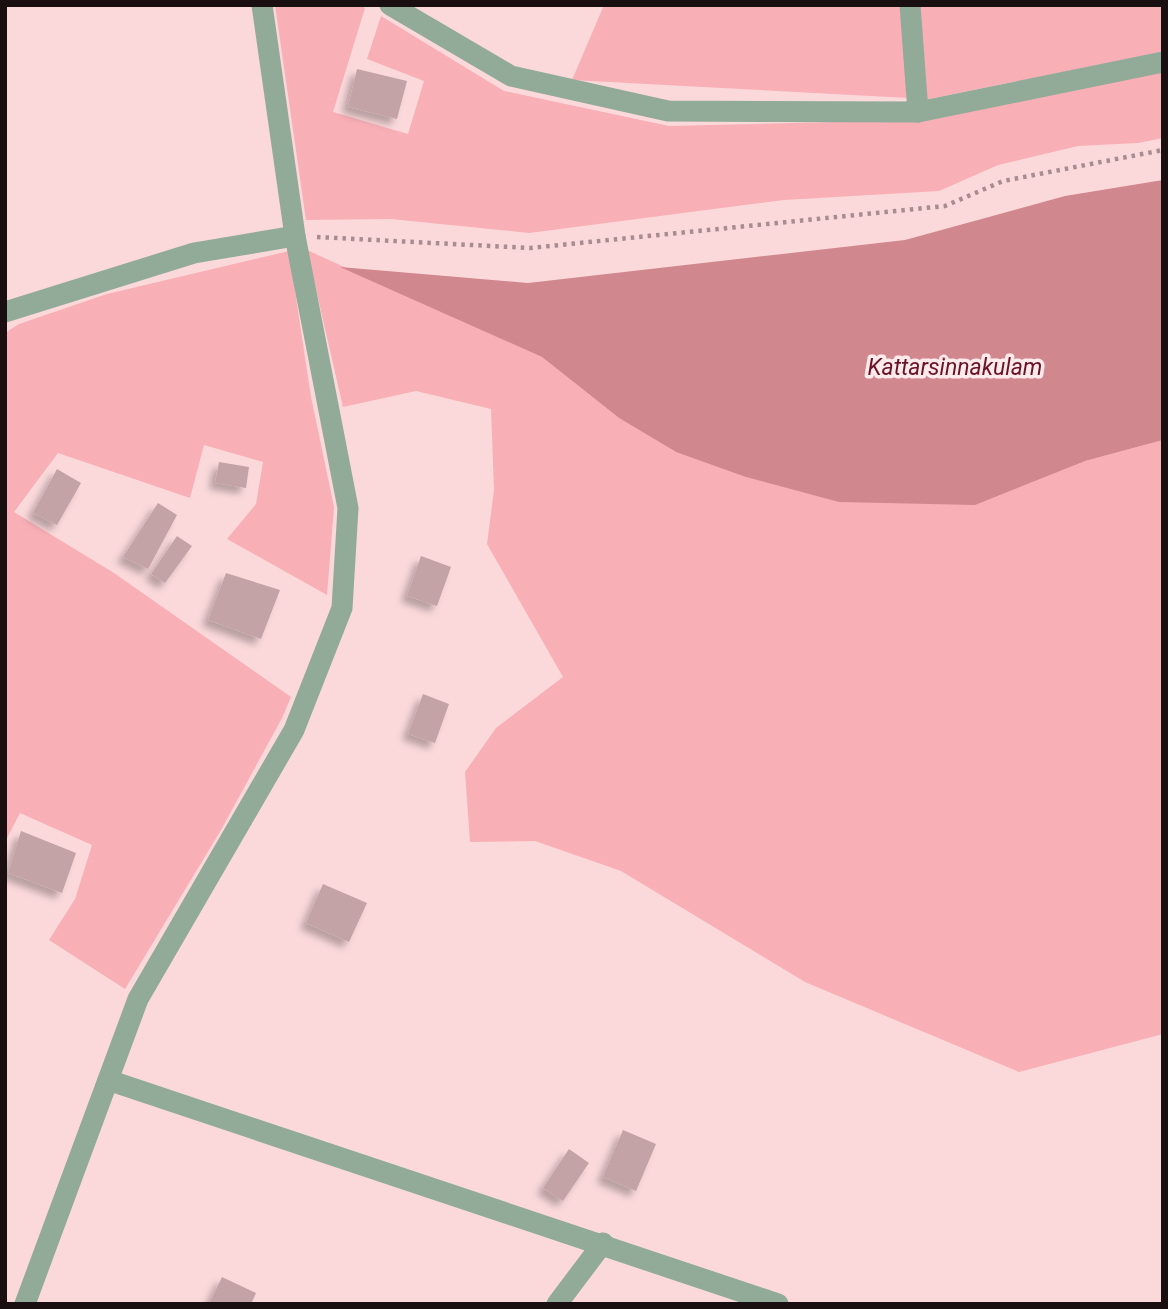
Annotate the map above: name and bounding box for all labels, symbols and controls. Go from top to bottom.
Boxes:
water label: Kattarsinnakulam [868,354,1042,381]

